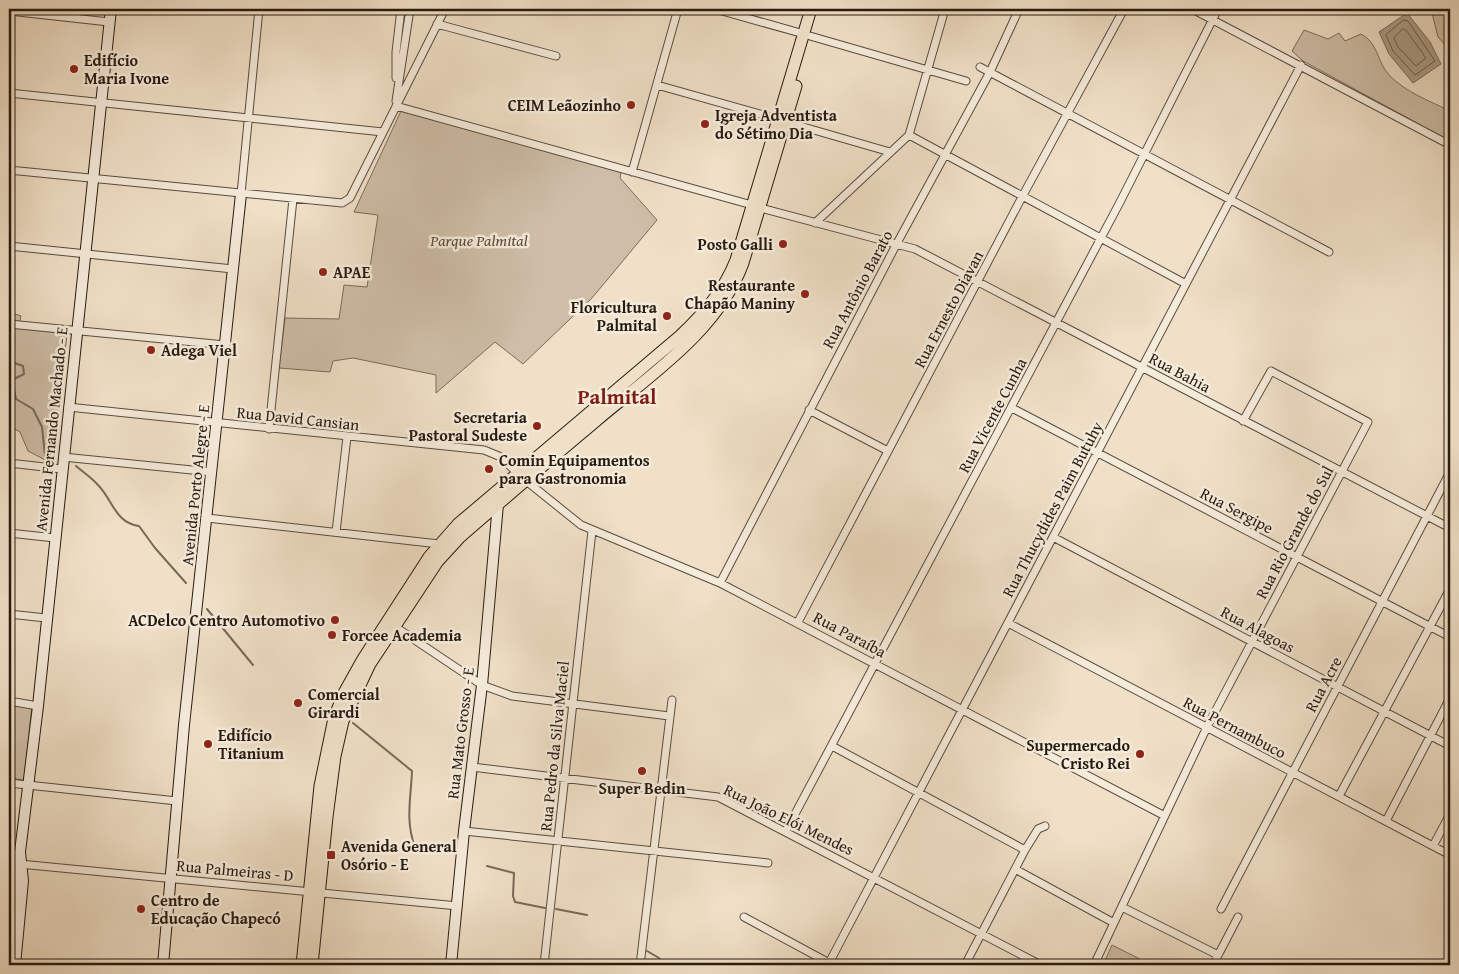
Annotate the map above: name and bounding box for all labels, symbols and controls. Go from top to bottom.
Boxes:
place label: Edifício Maria Ivone [84,48,169,90]
marker: Edifício Maria Ivone [68,63,80,75]
place label: CEIM Leãozinho [508,93,621,117]
marker: CEIM Leãozinho [625,99,637,111]
place label: Igreja Adventista do Sétimo Dia [715,103,838,145]
marker: Igreja Adventista do Sétimo Dia [699,118,711,130]
street label: Rua Antônio Barato [816,226,898,352]
park label: Parque Palmital [429,228,528,252]
place label: Posto Galli [697,232,773,256]
marker: Posto Galli [777,238,789,250]
street label: Rua Ernesto Diavan [907,246,989,372]
place label: APAE [333,260,371,284]
marker: APAE [317,266,329,278]
place label: Restaurante Chapão Maniny [685,273,796,315]
marker: Restaurante Chapão Maniny [799,288,811,300]
place label: Floricultura Palmital [571,295,658,337]
marker: Floricultura Palmital [661,310,673,322]
street label: Avenida Fernando Machado - E [28,326,74,532]
place label: Adega Viel [161,338,237,362]
marker: Adega Viel [145,344,157,356]
street label: Rua Bahia [1145,346,1215,398]
street label: Rua Vicente Cunha [952,353,1033,477]
district label: Palmital [577,381,657,412]
street label: Rua David Cansian [236,400,361,436]
street label: Avenida Porto Alegre - E [175,403,215,567]
place label: Secretaria Pastoral Sudeste [409,405,528,447]
street label: Rua Thucydides Paim Butuhy [995,417,1109,601]
marker: Secretaria Pastoral Sudeste [531,420,543,432]
place label: Comin Equipamentos para Gastronomia [499,448,650,490]
street label: Rua Rio Grande do Sul [1249,461,1339,603]
marker: Comin Equipamentos para Gastronomia [483,463,495,475]
street label: Rua Sergipe [1196,481,1278,539]
street label: Rua Alagoas [1217,599,1299,659]
street label: Rua Paraíba [809,605,891,663]
place label: ACDelco Centro Automotivo [128,608,325,632]
marker: ACDelco Centro Automotivo [329,614,341,626]
place label: Forcee Academia [342,623,462,647]
marker: Forcee Academia [326,629,338,641]
street label: Rua Acre [1298,652,1348,716]
street label: Rua Pedro da Silva Maciel [533,659,575,832]
street label: Rua Mato Grosso - E [440,666,480,800]
place label: Comercial Girardi [308,682,380,724]
street label: Rua Pernambuco [1179,690,1291,764]
marker: Comercial Girardi [292,697,304,709]
place label: Edifício Titanium [218,723,284,765]
place label: Supermercado Cristo Rei [1026,733,1130,775]
marker: Edifício Titanium [202,738,214,750]
marker: Supermercado Cristo Rei [1134,748,1146,760]
marker: Super Bedin [636,765,648,777]
place label: Super Bedin [599,776,686,800]
street label: Rua João Elói Mendes [720,777,858,861]
place label: Avenida General Osório - E [341,834,457,876]
marker: Avenida General Osório - E [325,849,337,861]
street label: Rua Palmeiras - D [176,853,295,887]
place label: Centro de Educação Chapecó [151,888,281,930]
marker: Centro de Educação Chapecó [135,903,147,915]

